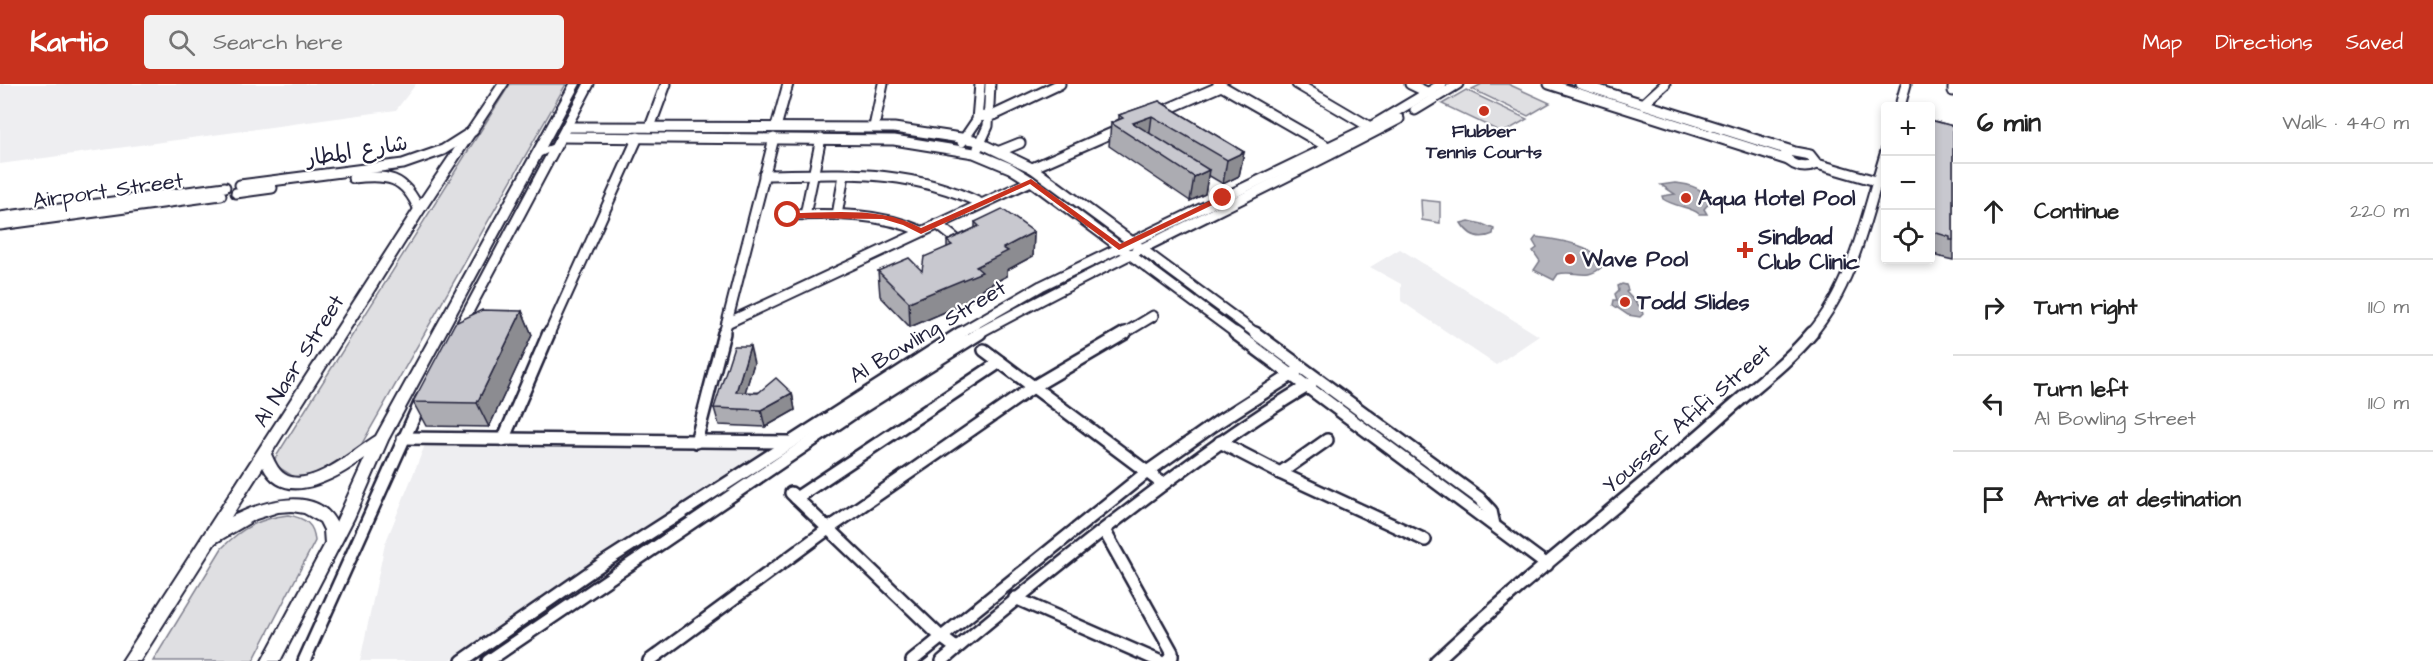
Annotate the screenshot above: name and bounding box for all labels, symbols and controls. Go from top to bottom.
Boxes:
search box [144,15,564,69]
text: Kartio [30,23,108,62]
icon: search [165,26,198,59]
text: Search here [213,27,343,58]
text: Map [2142,28,2182,57]
text: Directions [2215,28,2313,57]
text: Saved [2346,28,2403,57]
map controls [1881,102,1935,264]
button: + [1881,102,1935,156]
marker: Flubber Tennis Courts [1477,104,1491,118]
text: 6 min [1977,105,2041,141]
text: Walk · 440 m [2282,109,2409,137]
place label: Flubber Tennis Courts [1425,119,1542,165]
street label: شارع المطار [302,128,410,175]
button: − [1881,156,1935,210]
street label: Airport Street [31,165,185,217]
place label: Aqua Hotel Pool [1698,183,1856,214]
route end [1209,184,1235,210]
marker: Aqua Hotel Pool [1679,191,1693,205]
icon: ahead [1977,195,2010,228]
text: Continue [2034,196,2119,227]
text: 220 m [2350,197,2409,225]
route start [774,201,800,227]
button: locate [1881,210,1935,264]
place label: Sindbad Club Clinic [1757,222,1860,278]
marker: Sindbad Club Clinic [1736,241,1754,259]
place label: Wave Pool [1581,244,1689,275]
marker: Wave Pool [1563,252,1577,266]
street label: Al Bowling Street [844,273,1013,392]
place label: Todd Slides [1636,287,1750,318]
street label: Al Nasr Street [246,289,352,433]
icon: right [1977,291,2010,324]
text: Turn right [2034,292,2137,323]
text: 110 m [2368,293,2409,321]
marker: Todd Slides [1618,295,1632,309]
street label: Youssef Afifi Street [1596,337,1778,501]
text: Turn left [2034,374,2128,405]
icon: left [1977,387,2010,420]
text: 110 m [2368,389,2409,417]
text: Al Bowling Street [2034,405,2196,433]
icon: arrive [1977,483,2010,516]
text: Arrive at destination [2034,484,2241,515]

